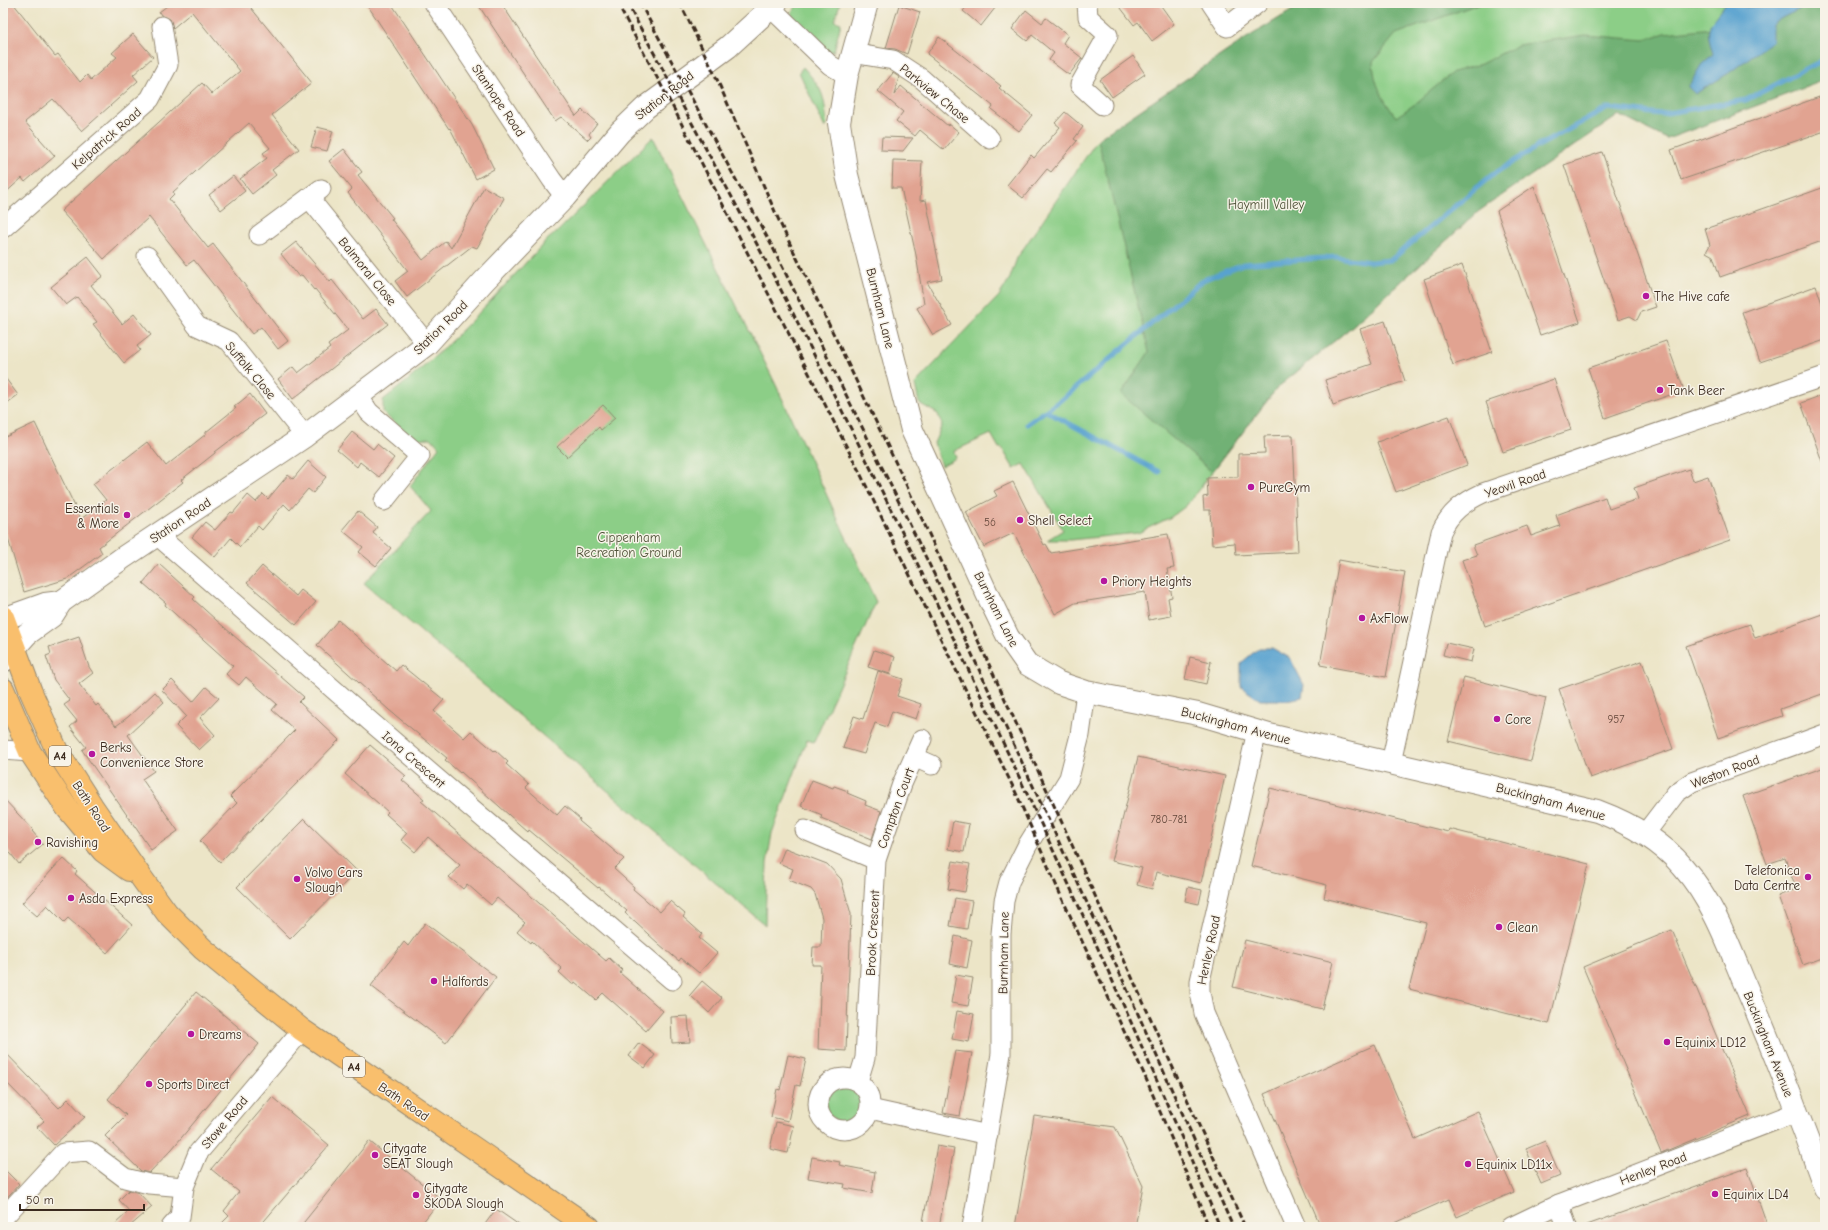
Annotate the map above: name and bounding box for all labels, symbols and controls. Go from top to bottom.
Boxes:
street label: Stanhope Road [469,61,528,139]
street label: Parkview Chase [897,61,973,126]
street label: Station Road [632,68,697,123]
street label: Kelpatrick Road [69,104,144,173]
park label: Haymill Valley [1228,197,1304,212]
street label: Balmoral Close [335,234,400,309]
street label: Burnham Lane [863,266,898,350]
place label: The Hive cafe [1654,289,1730,304]
marker: The Hive cafe [1641,291,1651,301]
street label: Station Road [410,297,471,358]
street label: Suffolk Close [222,338,279,403]
place label: Tank Beer [1668,383,1725,398]
marker: Tank Beer [1655,385,1665,395]
street label: Yeovil Road [1483,466,1548,501]
place label: PureGym [1259,480,1310,495]
marker: PureGym [1246,482,1256,492]
street label: Station Road [147,495,214,546]
place label: Essentials & More [65,501,119,531]
marker: Essentials & More [122,510,132,520]
place label: Shell Select [1028,513,1093,528]
marker: Shell Select [1015,515,1025,525]
house number: 56 [984,516,996,529]
park label: Cippenham Recreation Ground [576,530,682,560]
street label: Burnham Lane [971,569,1022,650]
place label: Priory Heights [1112,574,1191,589]
marker: Priory Heights [1099,576,1109,586]
place label: AxFlow [1370,611,1409,626]
marker: AxFlow [1357,613,1367,623]
street label: Buckingham Avenue [1180,704,1293,747]
place label: Core [1505,712,1532,727]
house number: 957 [1607,713,1625,726]
marker: Core [1492,714,1502,724]
street label: Iona Crescent [379,728,449,792]
place label: Berks Convenience Store [100,740,204,770]
road number: A4 [49,746,71,766]
marker: Berks Convenience Store [87,749,97,759]
street label: Weston Road [1689,752,1762,791]
street label: Compton Court [874,765,917,850]
street label: Bath Road [70,778,114,835]
street label: Buckingham Avenue [1495,780,1608,823]
house number: 780-781 [1150,813,1188,826]
place label: Ravishing [46,835,98,850]
marker: Ravishing [33,837,43,847]
place label: Telefonica Data Centre [1734,863,1800,893]
place label: Volvo Cars Slough [305,865,363,895]
marker: Telefonica Data Centre [1803,872,1813,882]
marker: Volvo Cars Slough [292,874,302,884]
street label: Brook Crescent [863,888,882,976]
place label: Asda Express [79,891,153,906]
marker: Asda Express [66,893,76,903]
street label: Burnham Lane [995,911,1012,994]
street label: Henley Road [1194,914,1223,986]
place label: Clean [1507,920,1538,935]
marker: Clean [1494,922,1504,932]
place label: Halfords [442,974,488,989]
marker: Halfords [429,976,439,986]
street label: Buckingham Avenue [1740,989,1797,1100]
place label: Dreams [199,1027,241,1042]
marker: Dreams [186,1029,196,1039]
place label: Equinix LD12 [1675,1035,1747,1050]
marker: Equinix LD12 [1662,1037,1672,1047]
road number: A4 [343,1057,365,1077]
place label: Sports Direct [157,1077,230,1092]
marker: Sports Direct [144,1079,154,1089]
street label: Bath Road [376,1079,432,1124]
street label: Stowe Road [198,1093,251,1152]
place label: Citygate SEAT Slough [383,1141,453,1171]
street label: Henley Road [1617,1149,1689,1188]
marker: Citygate SEAT Slough [370,1150,380,1160]
place label: Equinix LD11x [1476,1157,1553,1172]
marker: Equinix LD11x [1463,1159,1473,1169]
place label: Citygate ŠKODA Slough [424,1181,504,1211]
scale bar [20,1186,144,1212]
place label: Equinix LD4 [1723,1187,1789,1202]
marker: Equinix LD4 [1710,1189,1720,1199]
marker: Citygate ŠKODA Slough [411,1190,421,1200]
text: 50 m [26,1193,54,1207]

